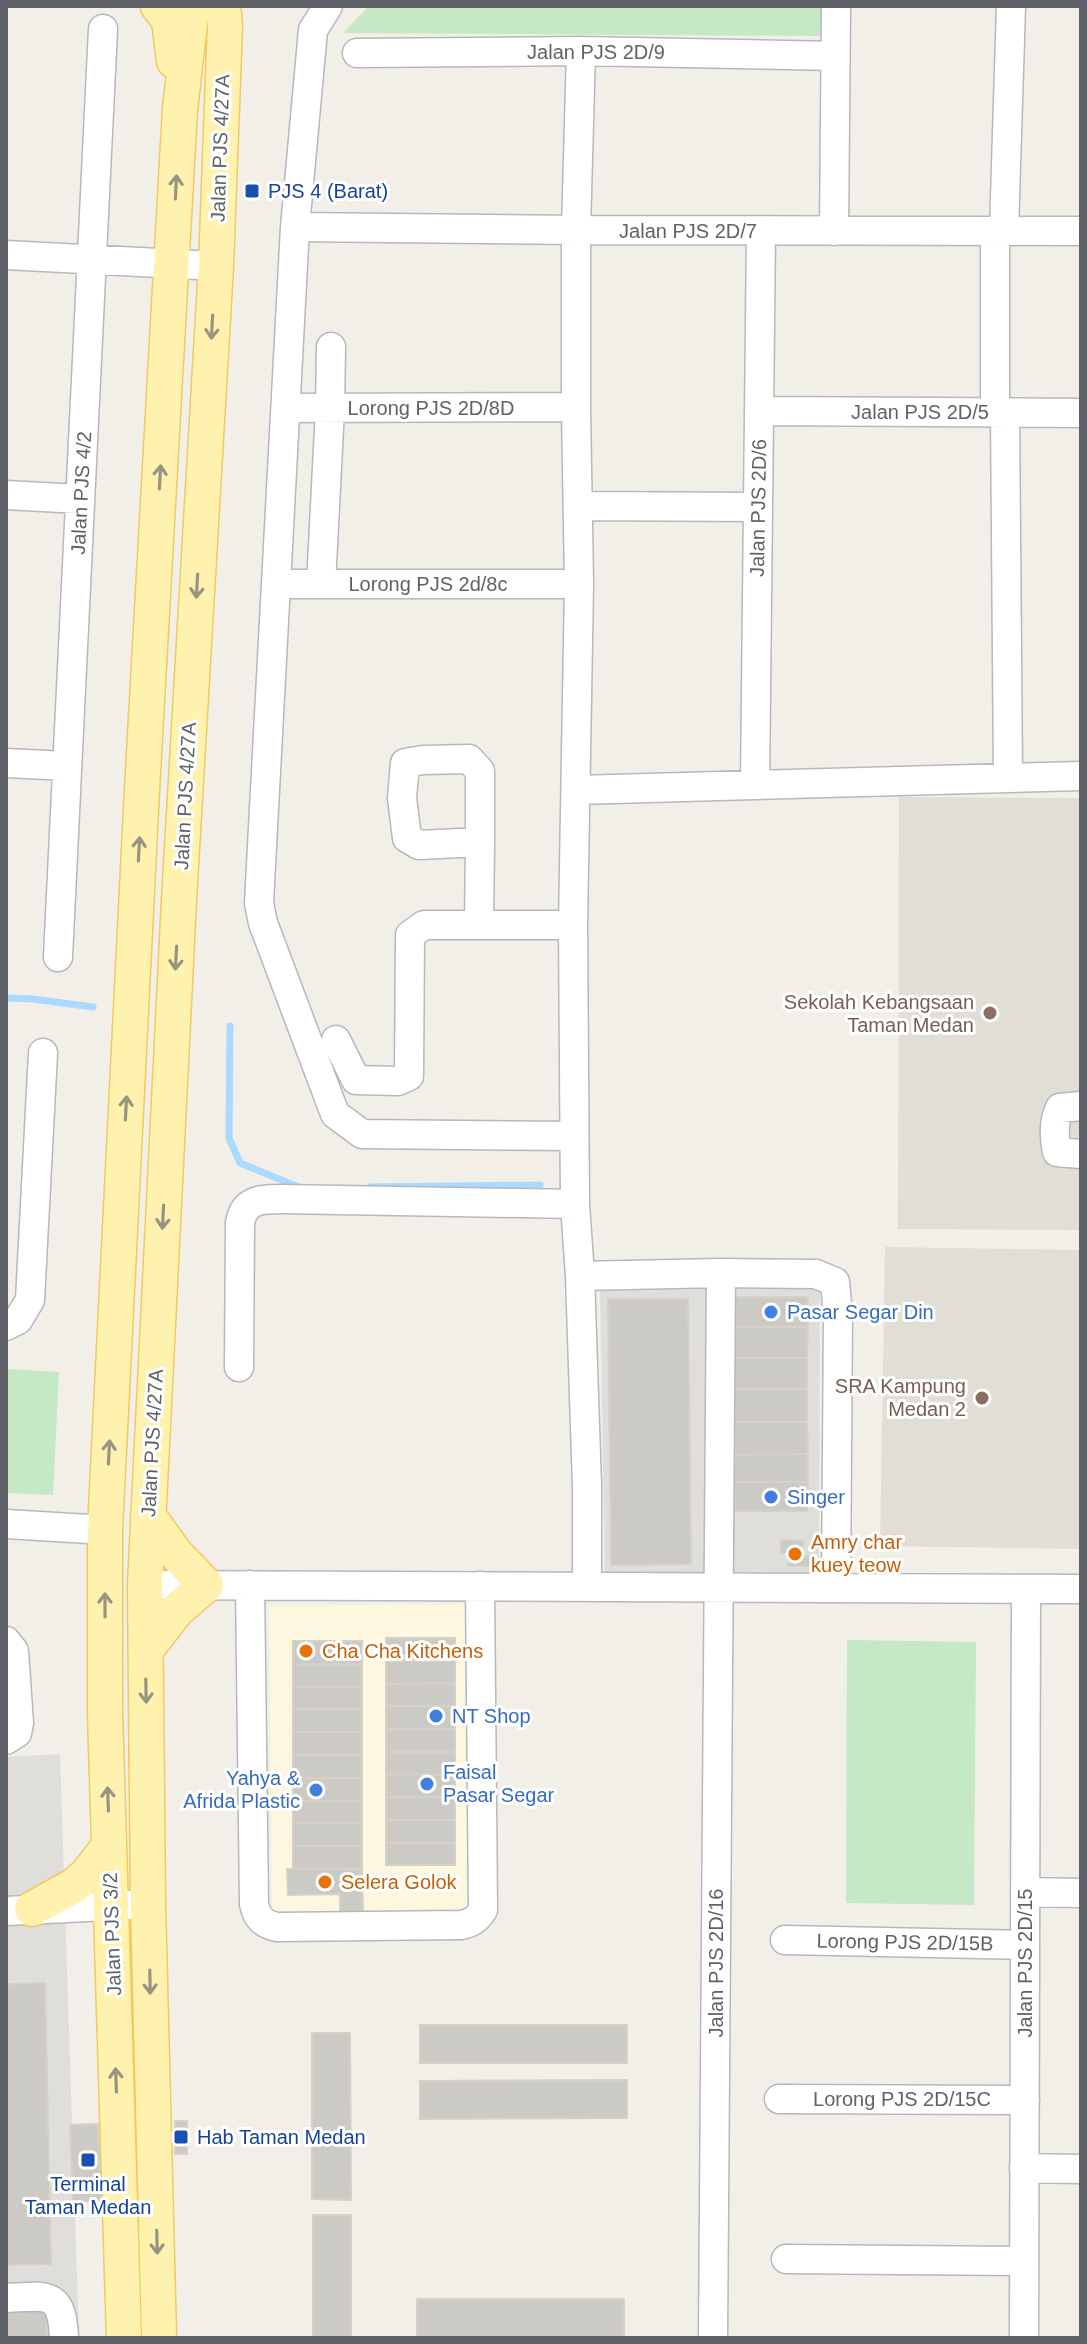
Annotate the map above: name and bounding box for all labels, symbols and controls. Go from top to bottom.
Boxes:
street label: Jalan PJS 2D/9 [527,41,665,63]
street label: Jalan PJS 4/27A [206,73,234,222]
one-way arrow [169,174,184,201]
place label: PJS 4 (Barat) [268,180,388,202]
marker: PJS 4 (Barat) [243,182,261,200]
street label: Jalan PJS 2D/7 [619,220,757,242]
one-way arrow [205,313,220,340]
street label: Lorong PJS 2D/8D [348,397,514,419]
street label: Jalan PJS 2D/5 [851,401,989,423]
street label: Jalan PJS 4/2 [67,431,95,555]
street label: Jalan PJS 2D/6 [746,439,770,577]
one-way arrow [153,464,168,491]
one-way arrow [189,572,204,599]
street label: Lorong PJS 2d/8c [349,573,508,595]
street label: Jalan PJS 4/27A [170,721,200,870]
one-way arrow [132,836,147,862]
one-way arrow [169,944,184,971]
place label: Sekolah Kebangsaan Taman Medan [784,991,974,1036]
marker: Sekolah Kebangsaan Taman Medan [981,1004,999,1022]
one-way arrow [119,1095,134,1122]
one-way arrow [156,1203,171,1230]
place label: Pasar Segar Din [787,1301,934,1323]
marker: Pasar Segar Din [762,1303,780,1321]
street label: Jalan PJS 4/27A [137,1368,167,1517]
place label: SRA Kampung Medan 2 [835,1375,966,1420]
marker: SRA Kampung Medan 2 [973,1389,991,1407]
one-way arrow [102,1439,117,1466]
place label: Singer [787,1486,845,1508]
marker: Singer [762,1488,780,1506]
place label: Amry char kuey teow [811,1531,902,1576]
marker: Amry char kuey teow [786,1545,804,1563]
one-way arrow [97,1592,113,1619]
place label: Cha Cha Kitchens [322,1640,483,1662]
marker: Cha Cha Kitchens [297,1642,315,1660]
one-way arrow [138,1677,154,1704]
place label: NT Shop [452,1705,531,1727]
marker: NT Shop [427,1707,445,1725]
place label: Faisal Pasar Segar [443,1761,555,1806]
place label: Yahya & Afrida Plastic [183,1767,301,1812]
marker: Faisal Pasar Segar [418,1775,436,1793]
marker: Yahya & Afrida Plastic [307,1781,325,1799]
one-way arrow [100,1786,115,1813]
place label: Selera Golok [341,1871,458,1893]
street label: Jalan PJS 3/2 [99,1872,125,1996]
marker: Selera Golok [316,1873,334,1891]
street label: Jalan PJS 2D/16 [705,1889,727,2037]
street label: Jalan PJS 2D/15 [1014,1889,1036,2037]
street label: Lorong PJS 2D/15B [816,1929,994,1955]
one-way arrow [142,1968,158,1995]
one-way arrow [109,2067,124,2094]
street label: Lorong PJS 2D/15C [813,2088,991,2110]
place label: Hab Taman Medan [197,2126,366,2148]
marker: Hab Taman Medan [172,2128,190,2146]
marker: Terminal Taman Medan [79,2151,97,2169]
place label: Terminal Taman Medan [25,2173,151,2218]
one-way arrow [149,2228,164,2255]

